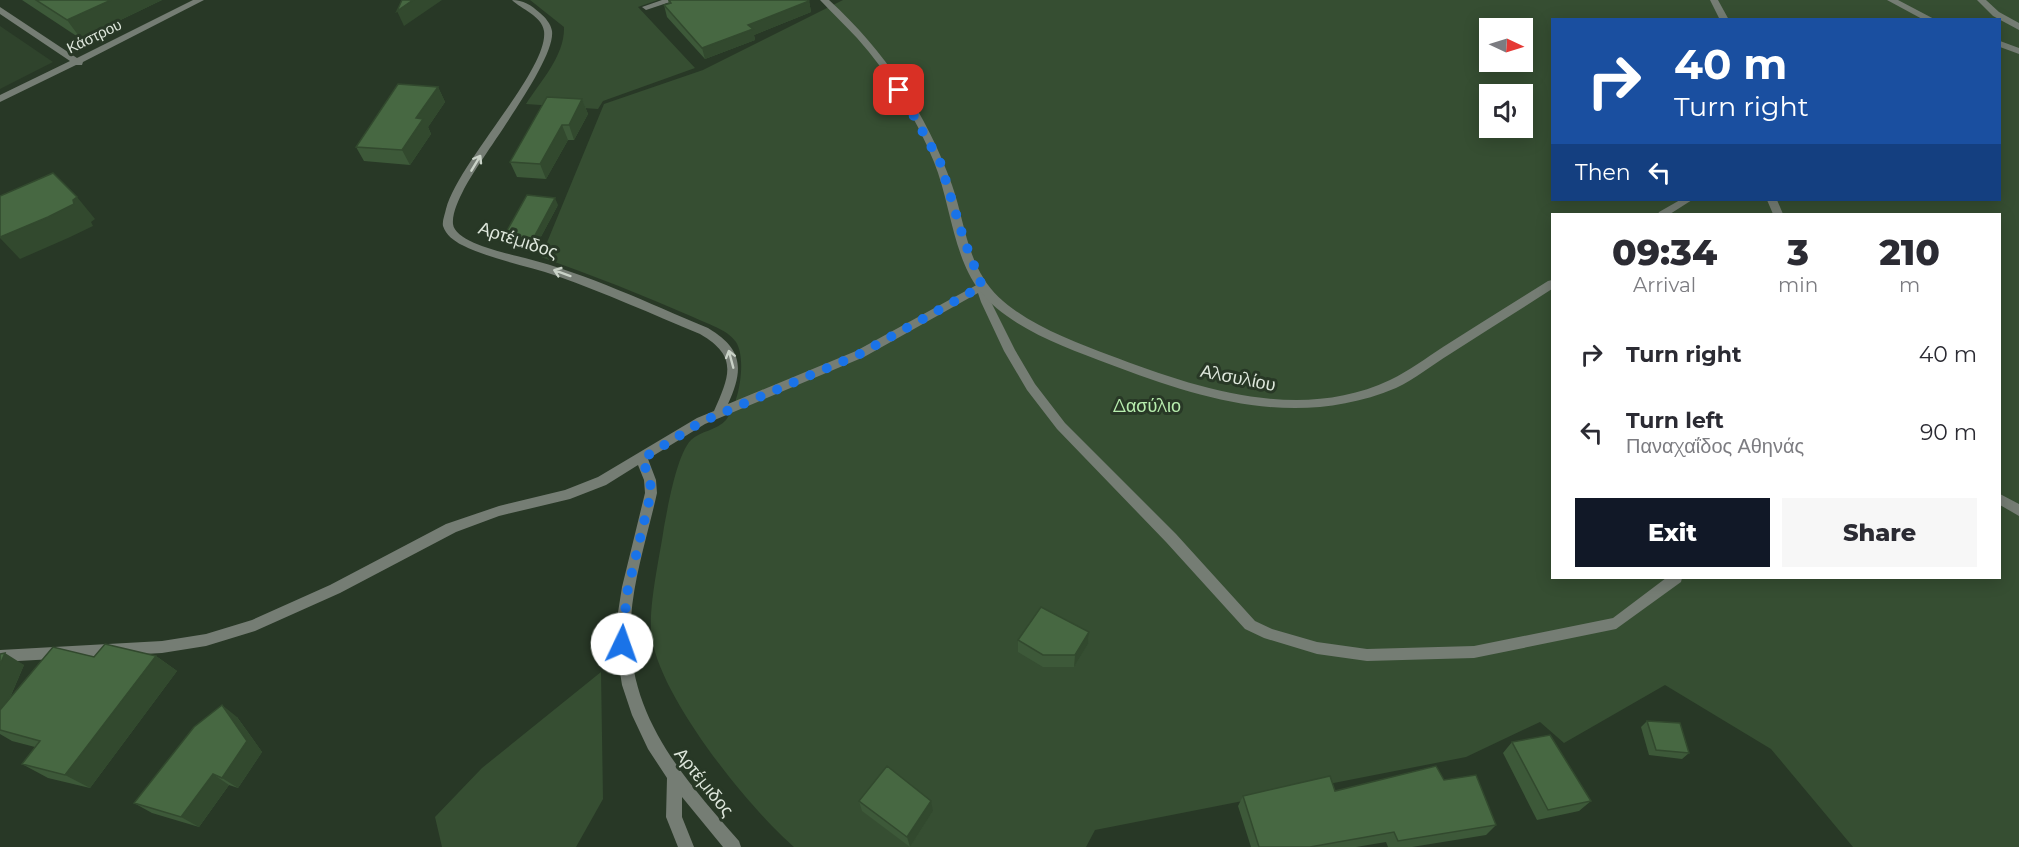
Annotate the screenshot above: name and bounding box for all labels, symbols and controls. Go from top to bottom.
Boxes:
street label: Κάστρου [63,15,125,57]
north arrow [1479,18,1533,72]
map controls [1479,18,1533,138]
text: 40 m [1674,38,1787,90]
icon: right [1575,42,1653,120]
pin [873,64,924,115]
icon: arrive [882,73,915,106]
button: sound [1479,84,1533,138]
text: Turn right [1674,90,1809,123]
one-way arrow [470,155,482,172]
icon: left [1643,156,1676,189]
text: Then [1575,159,1631,186]
street label: Αρτέμιδος [476,217,561,263]
text: 09:34 [1612,230,1717,274]
text: 3 [1787,230,1809,274]
text: 210 [1879,230,1940,274]
one-way arrow [553,267,571,278]
text: Arrival [1633,273,1696,297]
text: min [1778,273,1818,297]
text: m [1899,273,1920,297]
icon: right [1575,338,1608,371]
text: Turn right [1626,341,1741,368]
text: 40 m [1919,341,1977,368]
one-way arrow [725,350,736,369]
street label: Αλσυλίου [1198,360,1278,396]
park label: Δασύλιο [1113,395,1181,417]
text: Turn left [1626,407,1724,434]
icon: left [1575,416,1608,449]
text: 90 m [1920,419,1977,446]
text: Παναχαΐδος Αθηνάς [1626,434,1804,458]
button: Exit [1575,498,1770,567]
button: Share [1782,498,1977,567]
position arrow [590,612,654,676]
street label: Αρτέμιδος [670,743,739,821]

